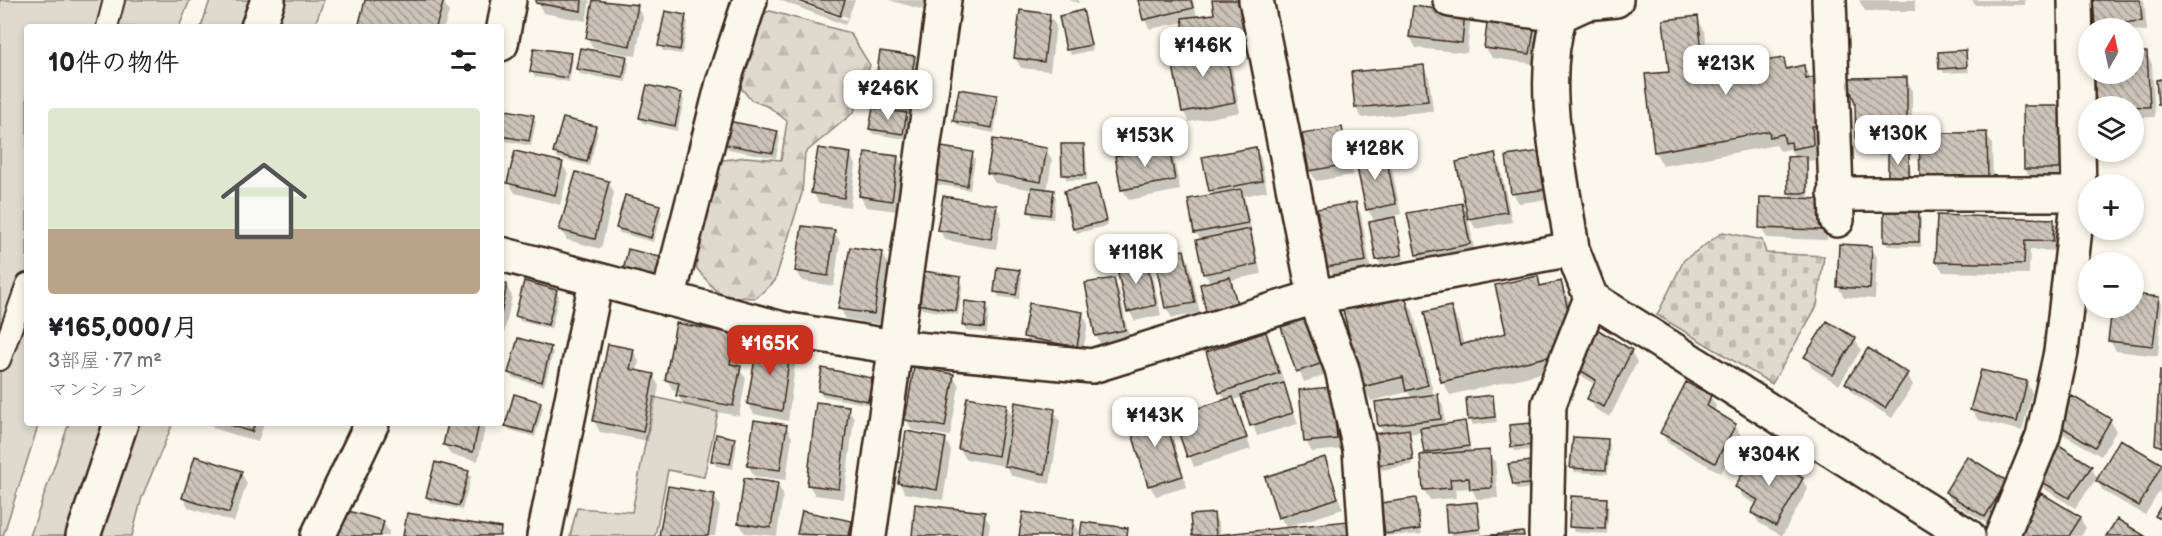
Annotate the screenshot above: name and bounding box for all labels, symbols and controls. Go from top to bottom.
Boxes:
north arrow [2078,18,2144,84]
map controls [2078,18,2144,318]
pin: ¥146K [1161,27,1245,78]
text: ¥146K [1174,34,1232,58]
icon: filters [447,44,480,77]
pin: ¥213K [1684,45,1768,96]
text: 10件の物件 [48,48,179,79]
text: ¥213K [1697,52,1755,76]
pin: ¥246K [846,70,930,121]
text: ¥246K [858,77,919,101]
button: layers [2078,96,2144,162]
pin: ¥130K [1856,115,1940,166]
pin: ¥153K [1103,117,1187,168]
text: ¥130K [1869,122,1927,146]
text: ¥153K [1116,124,1174,148]
pin: ¥128K [1333,130,1417,181]
text: ¥128K [1346,137,1404,161]
icon: home [210,147,318,255]
button: + [2078,174,2144,240]
pin: ¥118K [1094,234,1178,285]
text: ¥118K [1109,241,1163,265]
button: − [2078,252,2144,318]
text: ¥165,000/月 [48,313,199,344]
pin: ¥165K [728,325,812,376]
text: ¥165K [741,332,799,356]
text: 3部屋 · 77 m² [48,349,162,373]
text: マンション [48,378,147,402]
pin: ¥143K [1113,397,1197,448]
text: ¥143K [1126,404,1184,428]
pin: ¥304K [1727,436,1811,487]
text: ¥304K [1738,443,1800,467]

